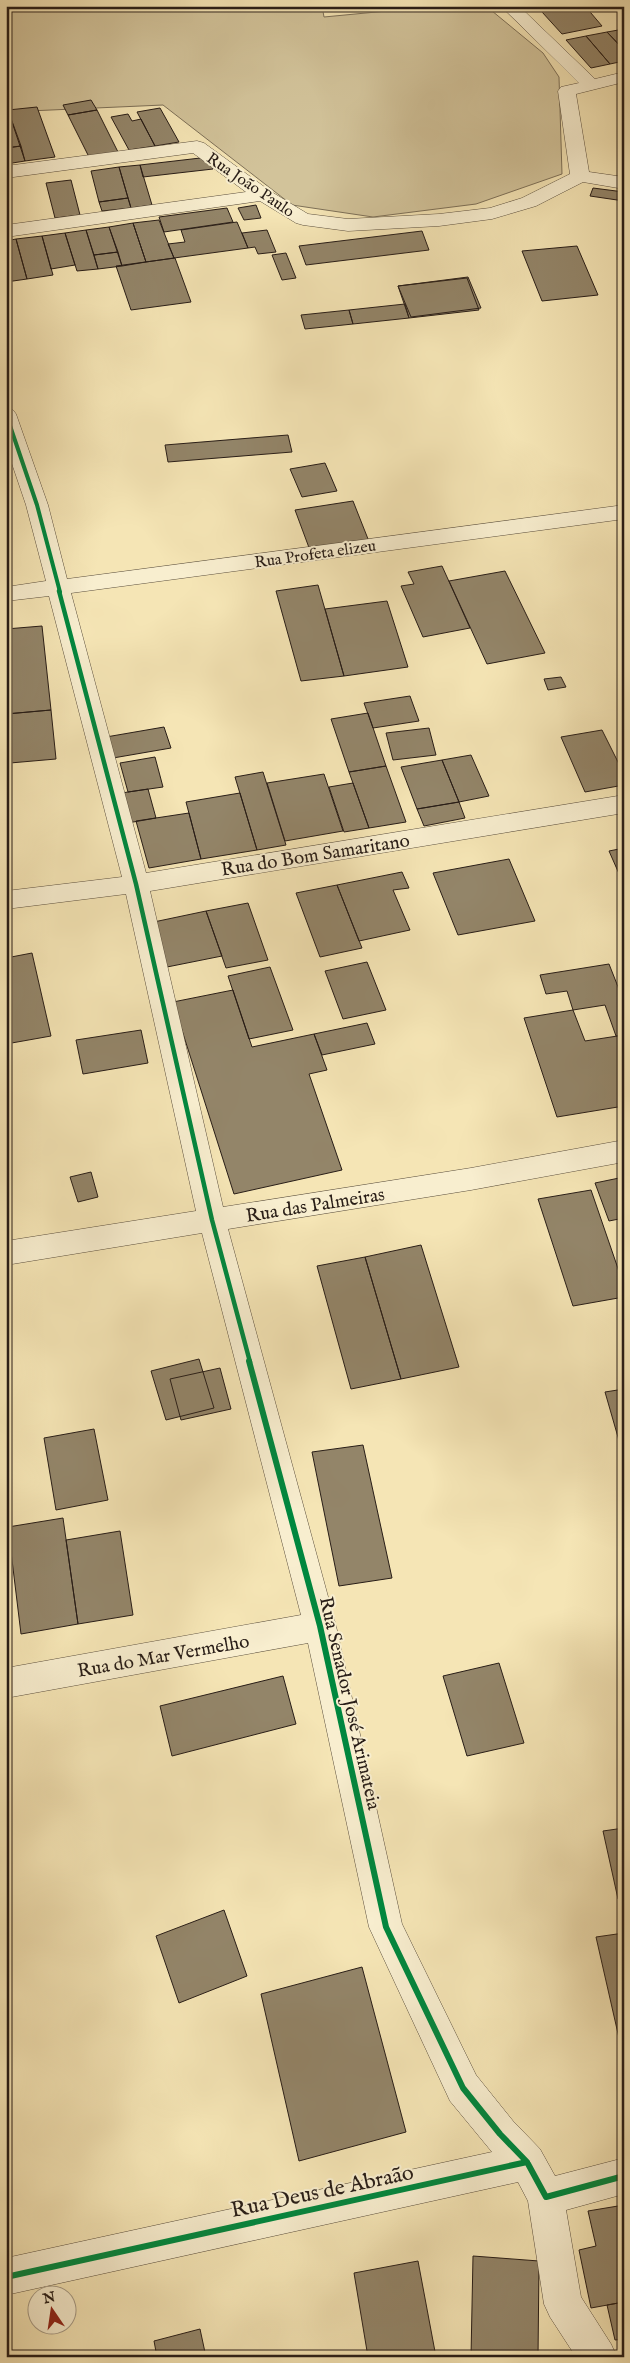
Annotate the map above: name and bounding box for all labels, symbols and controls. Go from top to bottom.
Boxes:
street label: Rua João Paulo [202,149,298,223]
street label: Rua Profeta elizeu [253,537,377,573]
street label: Rua do Bom Samaritano [219,829,411,883]
street label: Rua das Palmeiras [244,1183,386,1229]
street label: Rua Senador José Arimateia [313,1594,385,1813]
street label: Rua do Mar Vermelho [75,1630,251,1684]
street label: Rua Deus de Abraão [228,2159,417,2225]
north arrow [28,2286,78,2336]
text: N [40,2288,57,2309]

